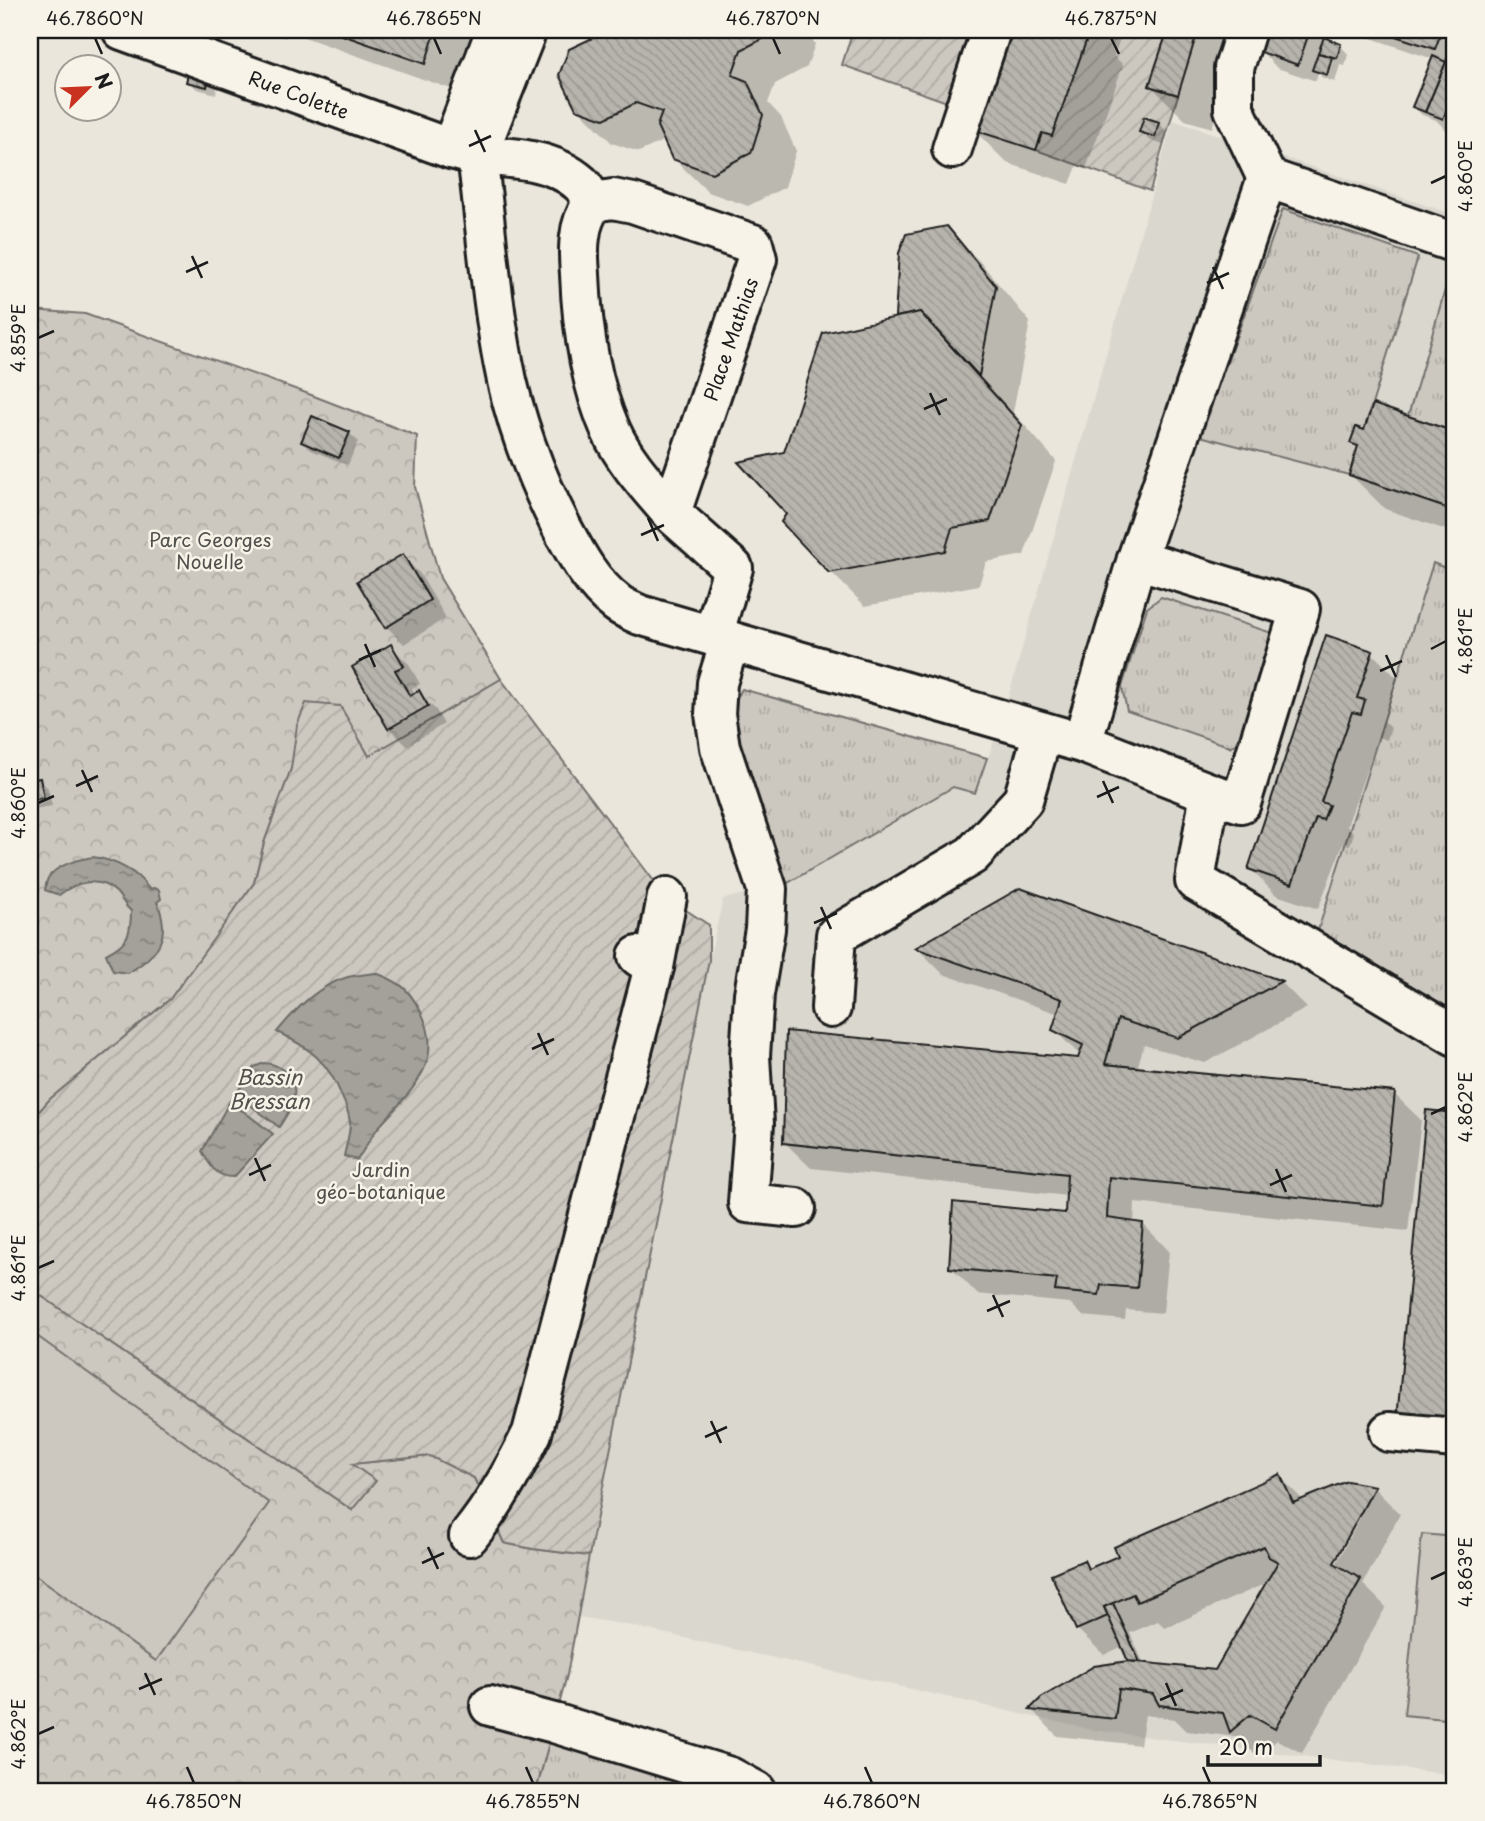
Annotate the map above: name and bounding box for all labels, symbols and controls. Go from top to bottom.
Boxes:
text: 46.7860°N [46,4,144,31]
text: 46.7865°N [386,4,482,31]
text: 46.7870°N [726,4,820,31]
text: 46.7875°N [1065,4,1157,31]
north arrow [52,52,122,122]
street label: Rue Colette [245,63,353,125]
text: N [89,68,120,93]
text: 4.860°E [1451,140,1478,212]
street label: Place Mathias [696,274,764,404]
text: 4.859°E [4,303,31,373]
park label: Parc Georges Nouelle [149,525,271,575]
text: 4.861°E [1451,608,1478,674]
text: 4.860°E [4,767,31,839]
water label: Bassin Bressan [229,1060,311,1116]
text: 4.862°E [1451,1072,1478,1142]
park label: Jardin géo-botanique [316,1155,446,1205]
text: 4.861°E [4,1235,31,1301]
text: 4.863°E [1451,1537,1478,1607]
text: 4.862°E [4,1699,31,1769]
scale bar [1208,1723,1320,1767]
text: 20 m [1219,1730,1273,1762]
text: 46.7850°N [146,1787,242,1814]
text: 46.7855°N [486,1787,580,1814]
text: 46.7860°N [823,1787,921,1814]
text: 46.7865°N [1162,1787,1258,1814]

